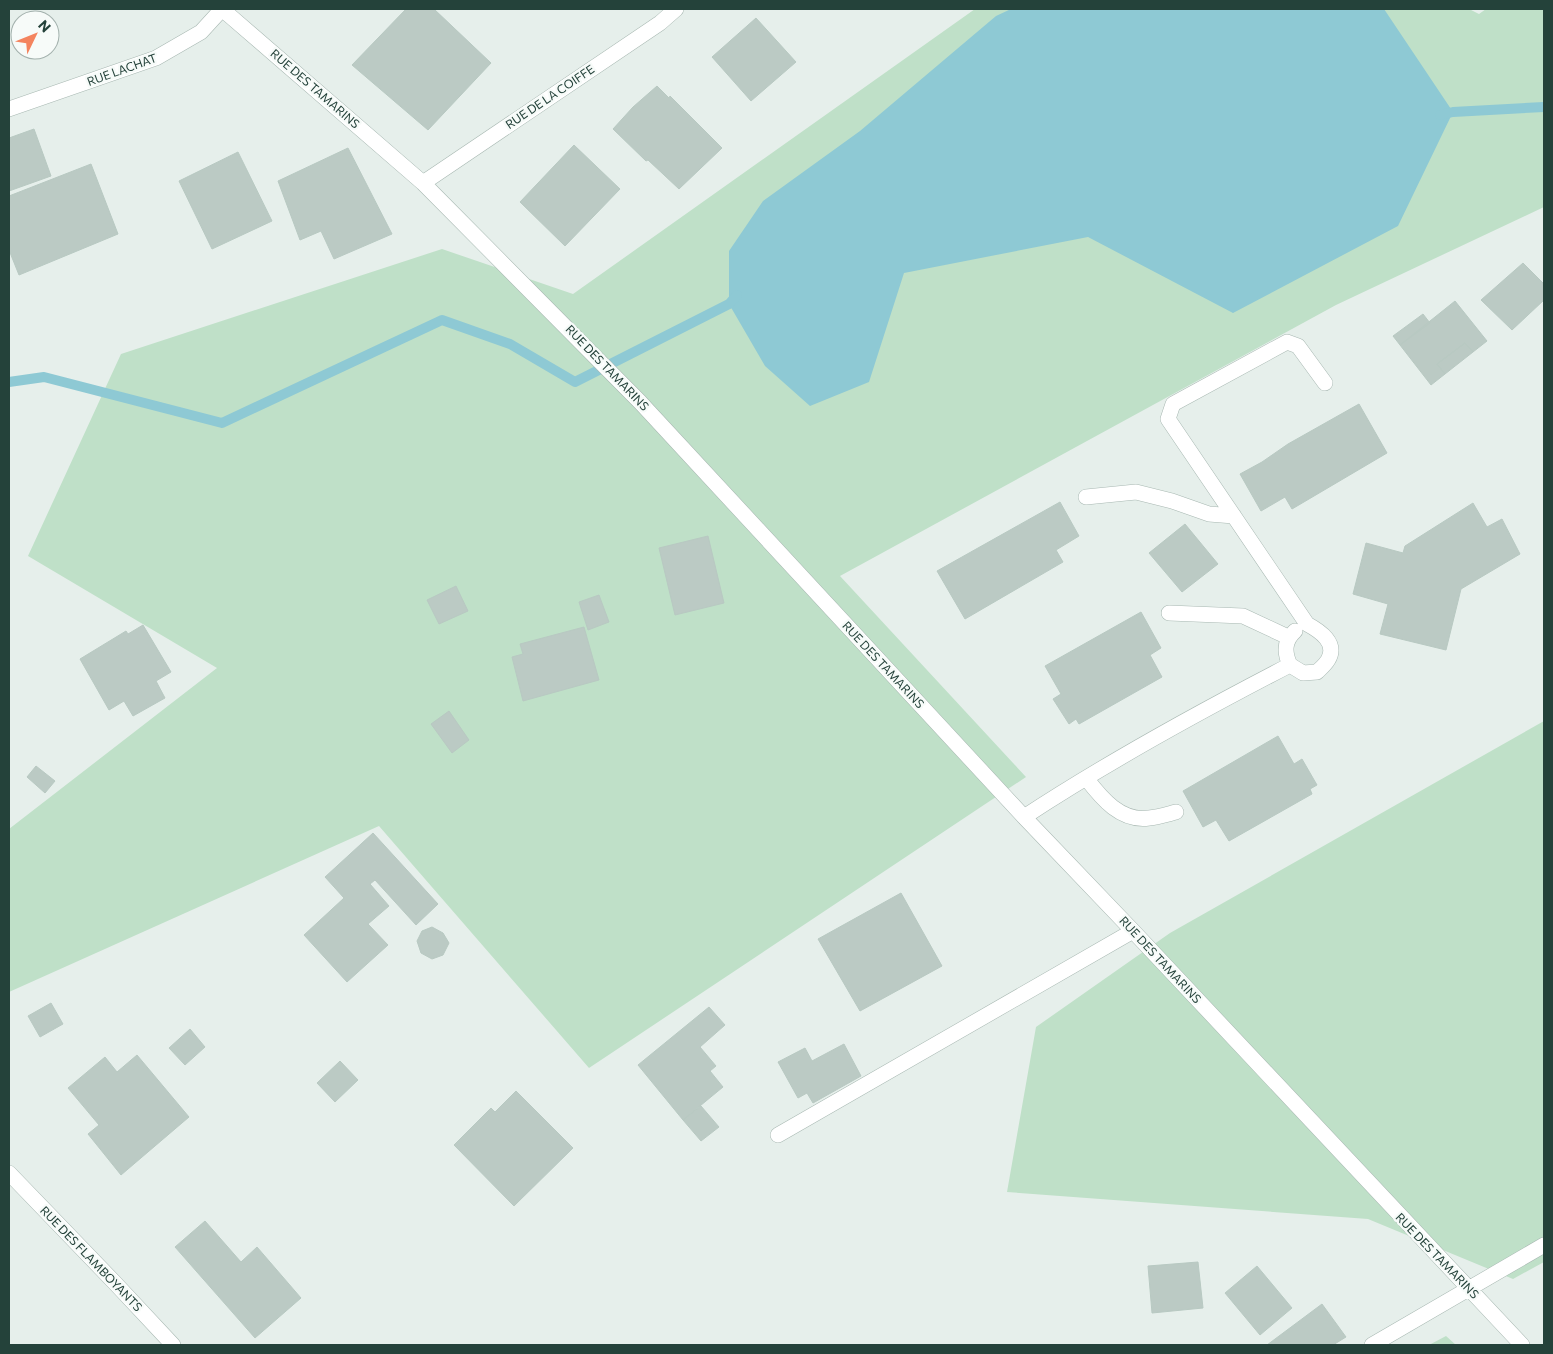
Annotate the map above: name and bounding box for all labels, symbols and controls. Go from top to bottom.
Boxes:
north arrow [10,10,60,60]
text: N [35,16,55,35]
street label: RUE DES TAMARINS [268,46,363,131]
street label: RUE LACHAT [85,50,159,88]
street label: RUE DE LA COIFFE [502,61,596,131]
street label: RUE DES TAMARINS [563,322,652,413]
street label: RUE DES TAMARINS [840,618,928,711]
street label: RUE DES TAMARINS [1117,913,1205,1006]
street label: RUE DES FLAMBOYANTS [38,1203,146,1314]
street label: RUE DES TAMARINS [1393,1210,1482,1301]

